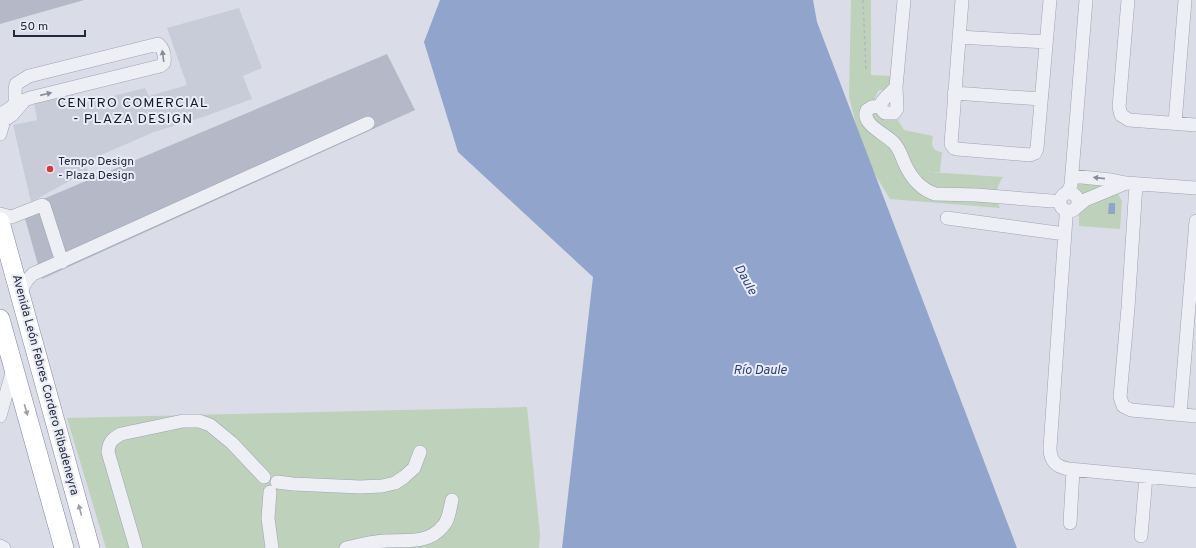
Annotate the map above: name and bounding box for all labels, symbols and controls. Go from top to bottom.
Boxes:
scale bar [14,12,85,38]
text: 50 m [20,19,48,35]
one-way arrow [160,50,166,62]
one-way arrow [40,91,52,97]
district label: CENTRO COMERCIAL - PLAZA DESIGN [57,95,209,128]
place label: Tempo Design - Plaza Design [58,154,135,184]
marker: Tempo Design - Plaza Design [45,164,55,174]
one-way arrow [1093,175,1105,182]
water label: Daule [730,262,760,298]
street label: Avenida León Febres Cordero Ribadeneyra [8,273,82,497]
water label: Río Daule [733,363,787,379]
one-way arrow [23,404,29,416]
one-way arrow [77,504,83,516]

